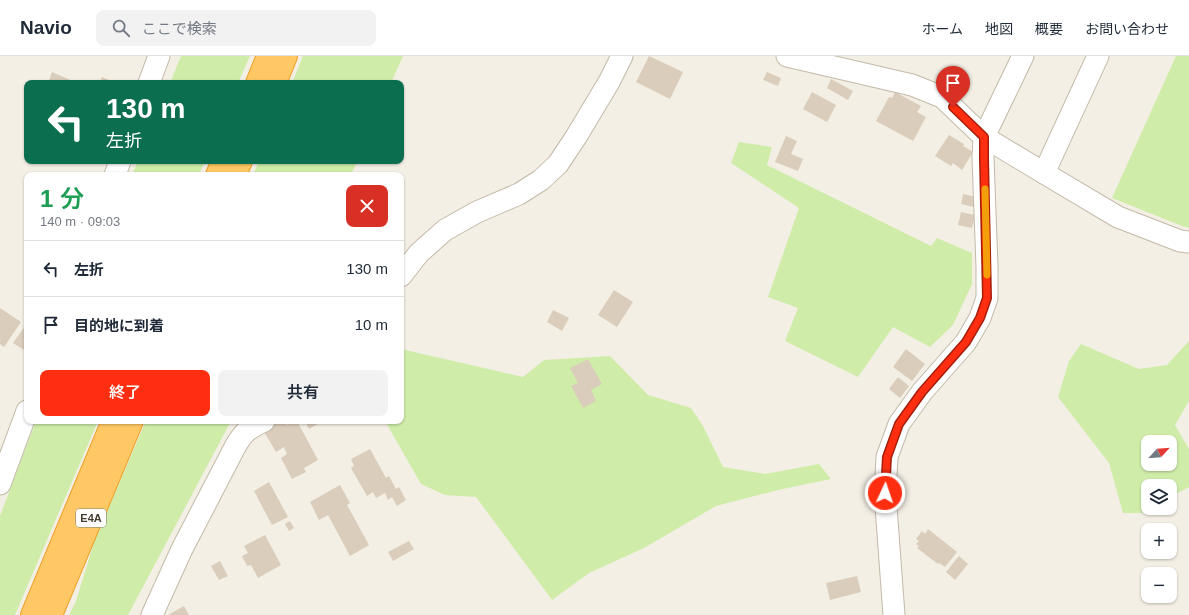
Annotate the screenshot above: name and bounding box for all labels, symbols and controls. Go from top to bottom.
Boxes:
search box [96,10,376,46]
text: Navio [20,17,72,38]
icon: search [110,17,132,39]
text: ここで検索 [142,20,217,37]
text: ホーム [921,21,963,37]
text: 地図 [985,21,1013,37]
text: 概要 [1035,21,1063,37]
text: お問い合わせ [1085,21,1169,37]
pin [936,66,970,107]
icon: arrive [942,72,964,94]
text: 130 m [106,93,185,124]
icon: left [40,96,92,148]
text: 左折 [106,131,142,151]
text: 1 分 [40,185,84,212]
button: close [346,185,388,227]
text: 140 m · 09:03 [40,214,120,229]
icon: left [40,258,62,280]
text: 130 m [346,260,388,277]
text: 左折 [74,261,104,278]
icon: arrive [40,314,62,336]
text: 10 m [355,316,388,333]
text: 目的地に到着 [74,317,164,334]
button: 終了 [40,370,210,416]
button: 共有 [218,370,388,416]
north arrow [1141,435,1177,471]
map controls [1141,435,1177,603]
position arrow [864,472,906,514]
button: layers [1141,479,1177,515]
road number: E4A [76,509,106,527]
button: + [1141,523,1177,559]
button: − [1141,567,1177,603]

